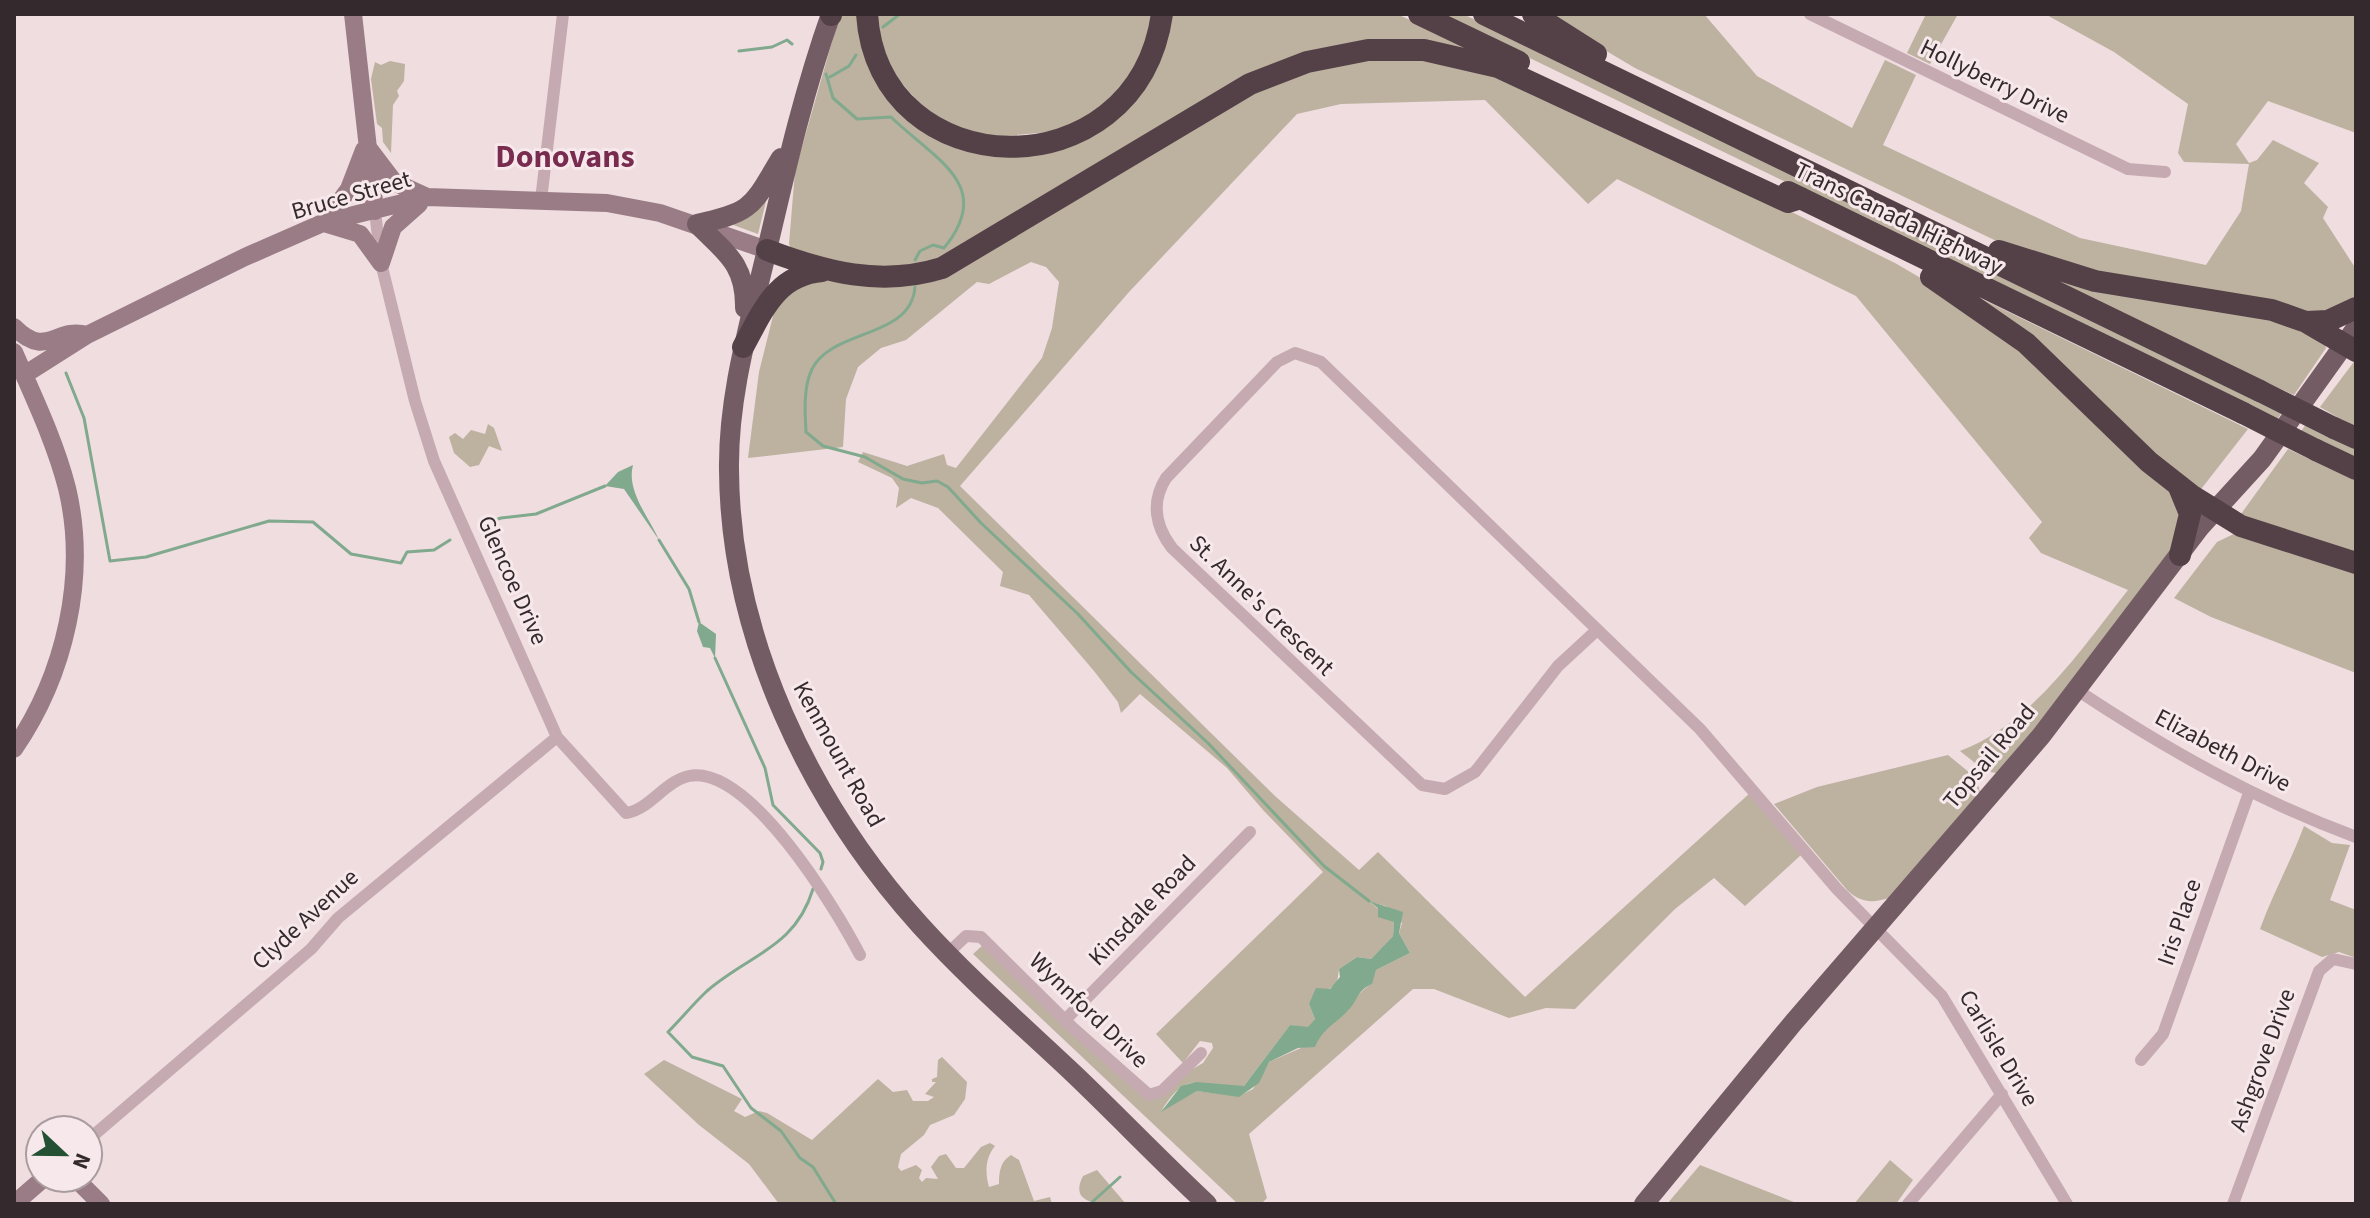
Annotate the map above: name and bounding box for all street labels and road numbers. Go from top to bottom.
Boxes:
street label: Hollyberry Drive [1914,30,2076,133]
street label: Trans Canada Highway [1789,153,2009,284]
street label: Bruce Street [287,162,415,229]
street label: Glencoe Drive [468,510,557,650]
street label: St. Anne's Crescent [1181,527,1342,684]
street label: Kenmount Road [784,675,893,834]
street label: Topsail Road [1935,696,2044,817]
street label: Elizabeth Drive [2149,700,2297,801]
street label: Kinsdale Road [1080,847,1205,974]
street label: Clyde Avenue [244,861,367,978]
street label: Iris Place [2148,874,2211,970]
street label: Wynnford Drive [1021,944,1156,1077]
street label: Carlisle Drive [1950,983,2047,1113]
street label: Ashgrove Drive [2220,984,2305,1136]

